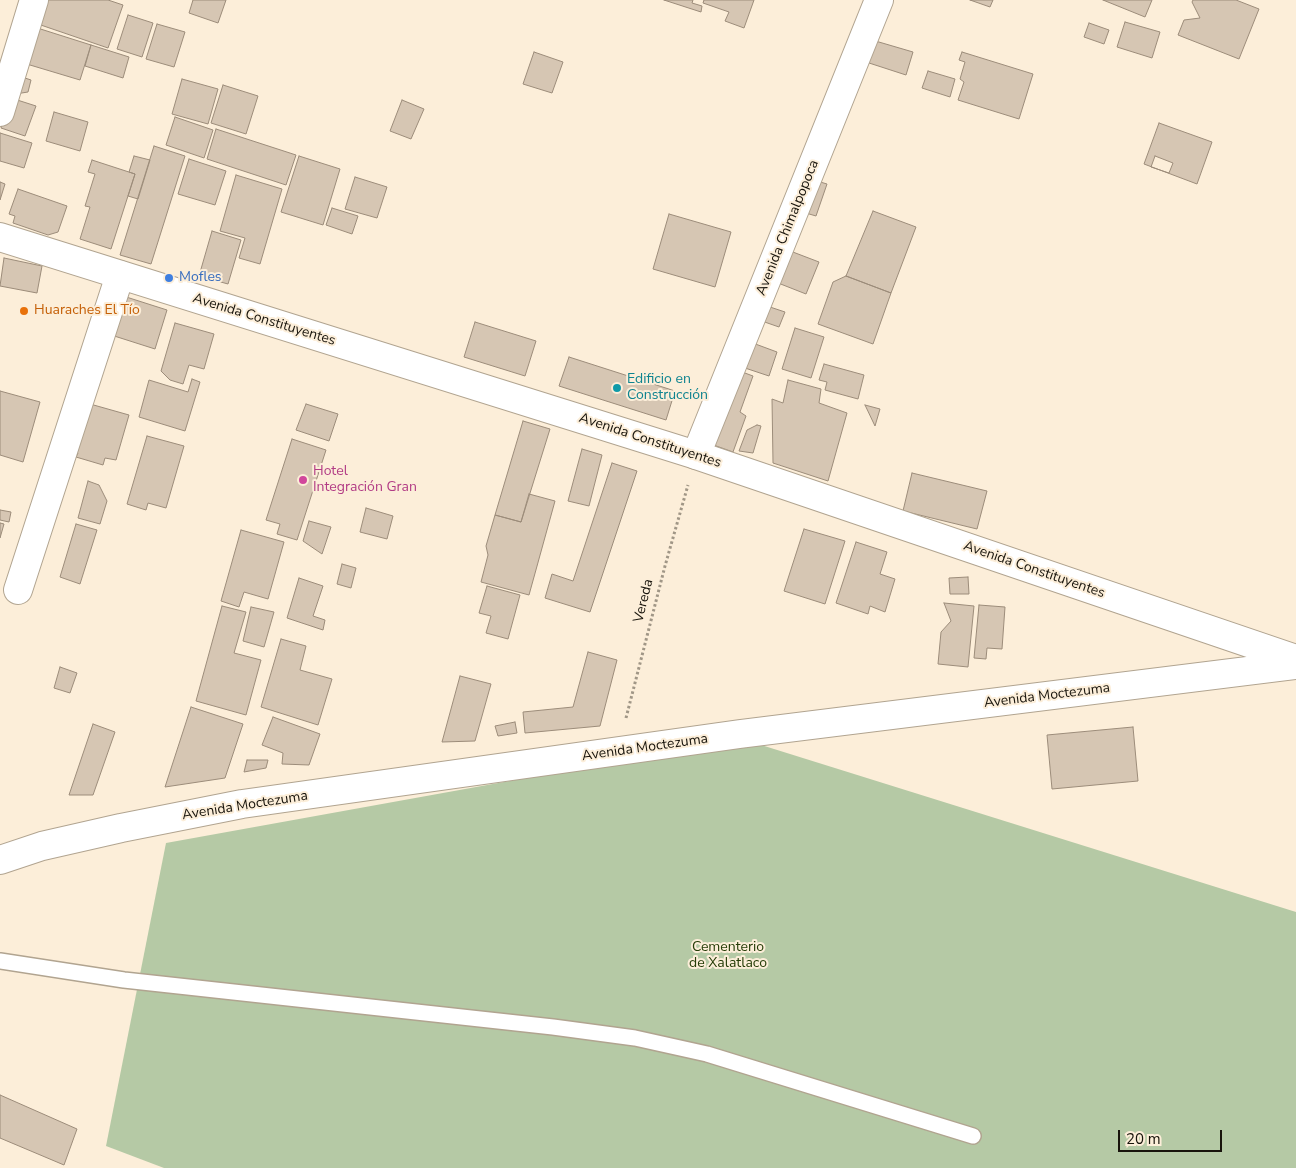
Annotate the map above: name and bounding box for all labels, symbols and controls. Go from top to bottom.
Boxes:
street label: Avenida Chimalpopoca [753,158,823,298]
place label: Mofles [179,270,222,286]
marker: Mofles [163,272,175,284]
street label: Avenida Constituyentes [191,290,337,350]
place label: Huaraches El Tío [34,303,140,319]
marker: Huaraches El Tío [18,305,30,317]
place label: Edificio en Construcción [627,372,708,404]
marker: Edificio en Construcción [611,382,623,394]
street label: Avenida Constituyentes [577,410,723,472]
place label: Hotel Integración Gran [313,464,417,497]
marker: Hotel Integración Gran [297,474,309,486]
street label: Avenida Constituyentes [961,538,1107,602]
street label: Vereda [631,578,657,624]
street label: Avenida Moctezuma [983,680,1111,712]
street label: Avenida Moctezuma [581,731,709,765]
street label: Avenida Moctezuma [181,788,309,824]
park label: Cementerio de Xalatlaco [689,940,767,972]
scale bar [1121,1120,1225,1152]
text: 20 m [1126,1129,1161,1149]

